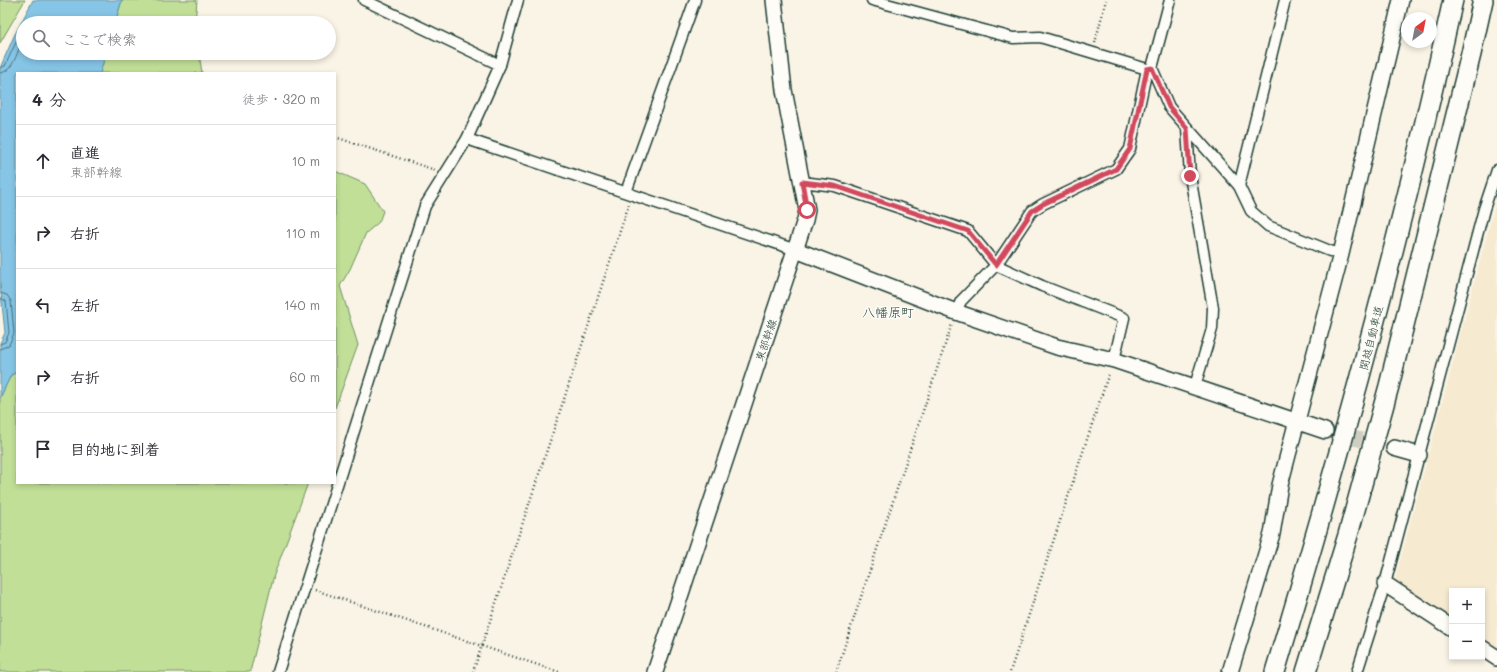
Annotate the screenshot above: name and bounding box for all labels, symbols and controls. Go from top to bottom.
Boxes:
north arrow [1401,12,1437,48]
search box [16,16,336,60]
icon: search [30,27,52,49]
text: ここで検索 [62,29,137,49]
text: 4 分 [32,88,66,110]
text: 徒歩 · 320 m [243,90,320,107]
text: 直進 [70,142,100,162]
icon: ahead [32,150,54,172]
text: 10 m [292,152,320,169]
text: 東部幹線 [70,163,122,180]
route end [1181,167,1199,185]
route start [798,201,816,219]
icon: right [32,222,54,244]
text: 右折 [70,223,100,243]
text: 110 m [286,224,320,241]
icon: left [32,294,54,316]
text: 左折 [70,295,100,315]
text: 140 m [284,296,320,313]
district label: 八幡原町 [862,303,914,320]
street label: 関越自動車道 [1355,304,1386,372]
street label: 東部幹線 [751,317,780,363]
icon: right [32,366,54,388]
text: 右折 [70,367,100,387]
text: 60 m [290,368,320,385]
icon: arrive [32,438,54,460]
text: 目的地に到着 [70,439,160,459]
map controls [1449,588,1485,660]
button: + [1449,588,1485,624]
button: − [1449,624,1485,660]

